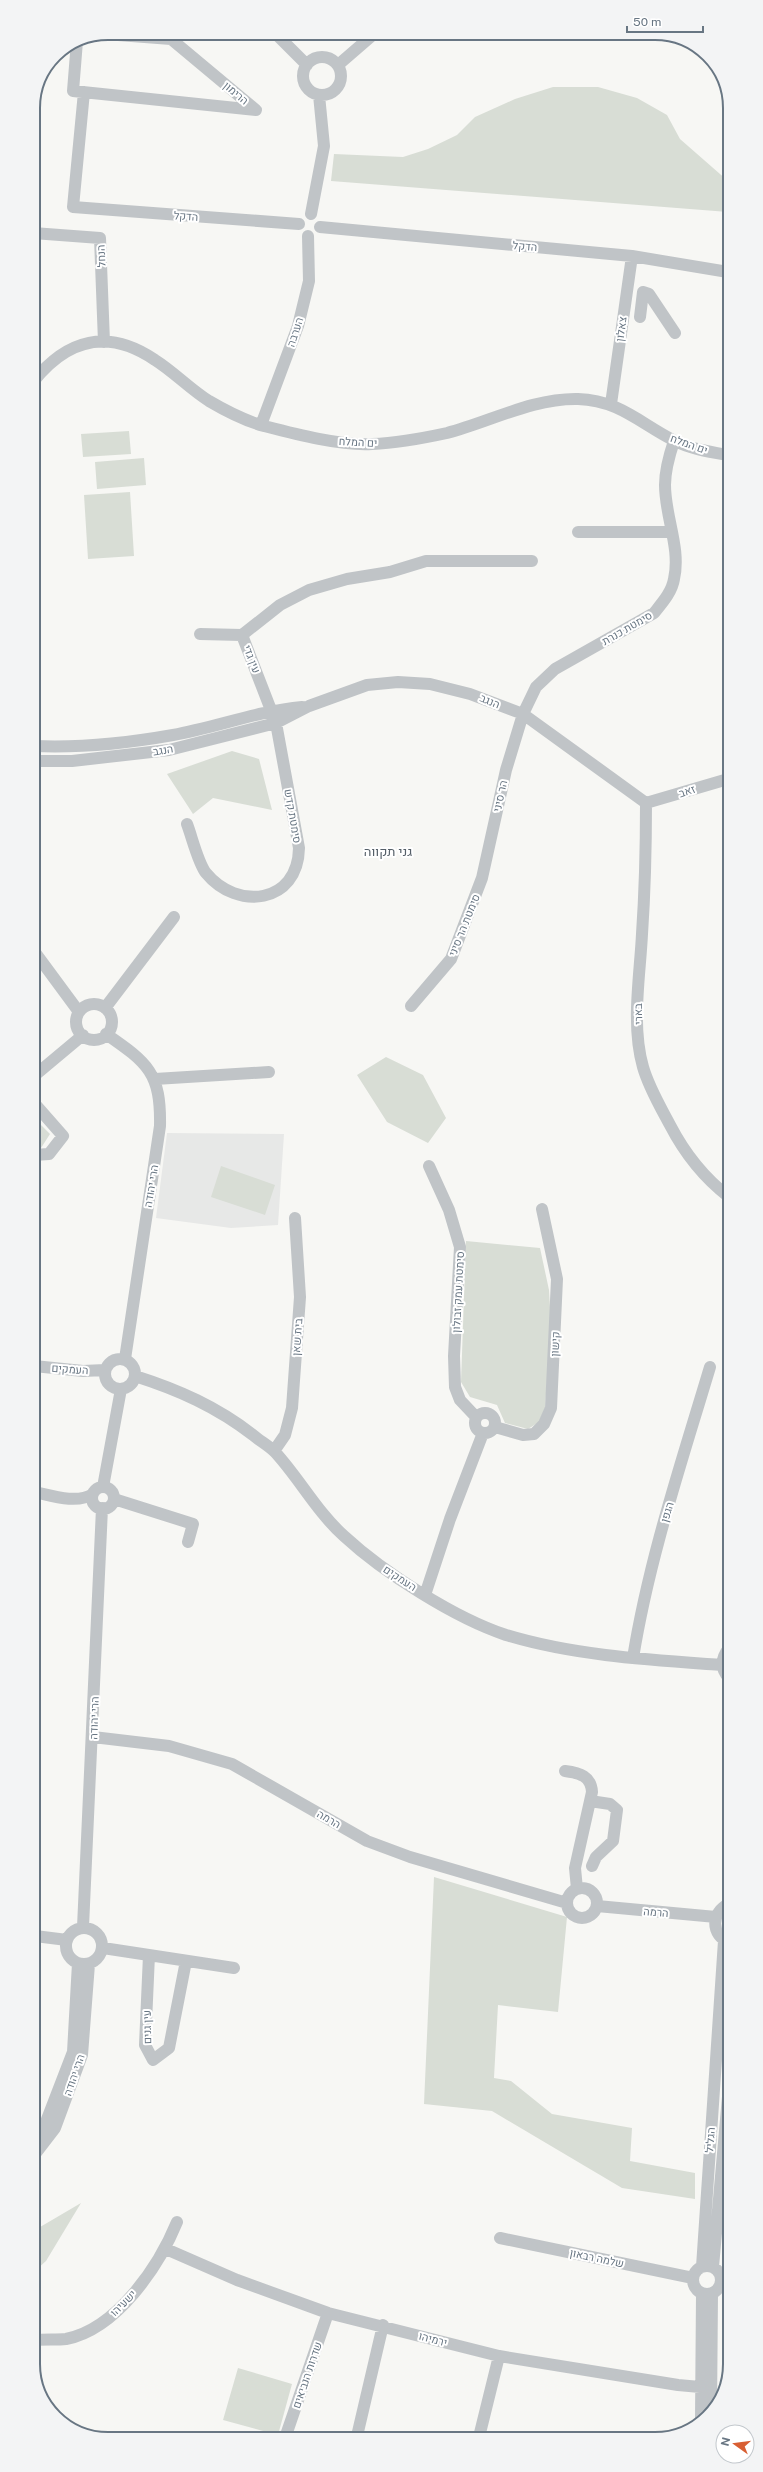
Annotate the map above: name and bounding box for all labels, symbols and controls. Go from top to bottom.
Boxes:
scale bar [627,8,703,34]
text: 50 m [633,15,661,29]
street label: הרימון [221,79,251,107]
street label: הדקל [173,209,199,223]
street label: הדקל [512,239,538,253]
street label: הנחל [95,244,107,268]
street label: הערבה [285,316,305,348]
street label: צאלון [613,316,629,342]
street label: ים המלח [669,432,709,456]
street label: ים המלח [338,435,378,449]
street label: סימטת כנרת [600,609,654,647]
street label: עין גדי [241,643,263,675]
street label: הנגב [478,692,502,710]
street label: הנגב [152,742,174,758]
street label: הר סיני [491,779,509,813]
street label: זאב [677,783,697,799]
street label: סימטת קדש [282,788,304,844]
district label: גני תקווה [364,844,412,859]
street label: סימטת הר סיני [446,892,482,958]
street label: בארי [632,1003,644,1025]
street label: הרי יהודה [142,1164,160,1208]
street label: סימטת עמק זבולון [450,1251,466,1333]
street label: בית שאן [290,1318,304,1356]
street label: קישון [548,1331,562,1357]
street label: העמקים [51,1362,89,1376]
street label: הגפן [658,1500,676,1524]
street label: העמקים [381,1563,419,1593]
street label: הרי יהודה [87,1696,101,1740]
street label: הרמה [315,1807,343,1831]
street label: הרמה [643,1905,669,1919]
street label: עין גנים [141,2010,153,2044]
street label: הרי יהודה [61,2053,87,2097]
street label: הגליל [703,2127,717,2153]
street label: שלמה רבאון [569,2246,625,2270]
street label: ישעיהו [108,2288,138,2318]
street label: ירמיהו [418,2329,448,2349]
street label: שדרות הנביאים [290,2340,324,2410]
north arrow [715,2424,755,2464]
text: N [718,2436,732,2447]

